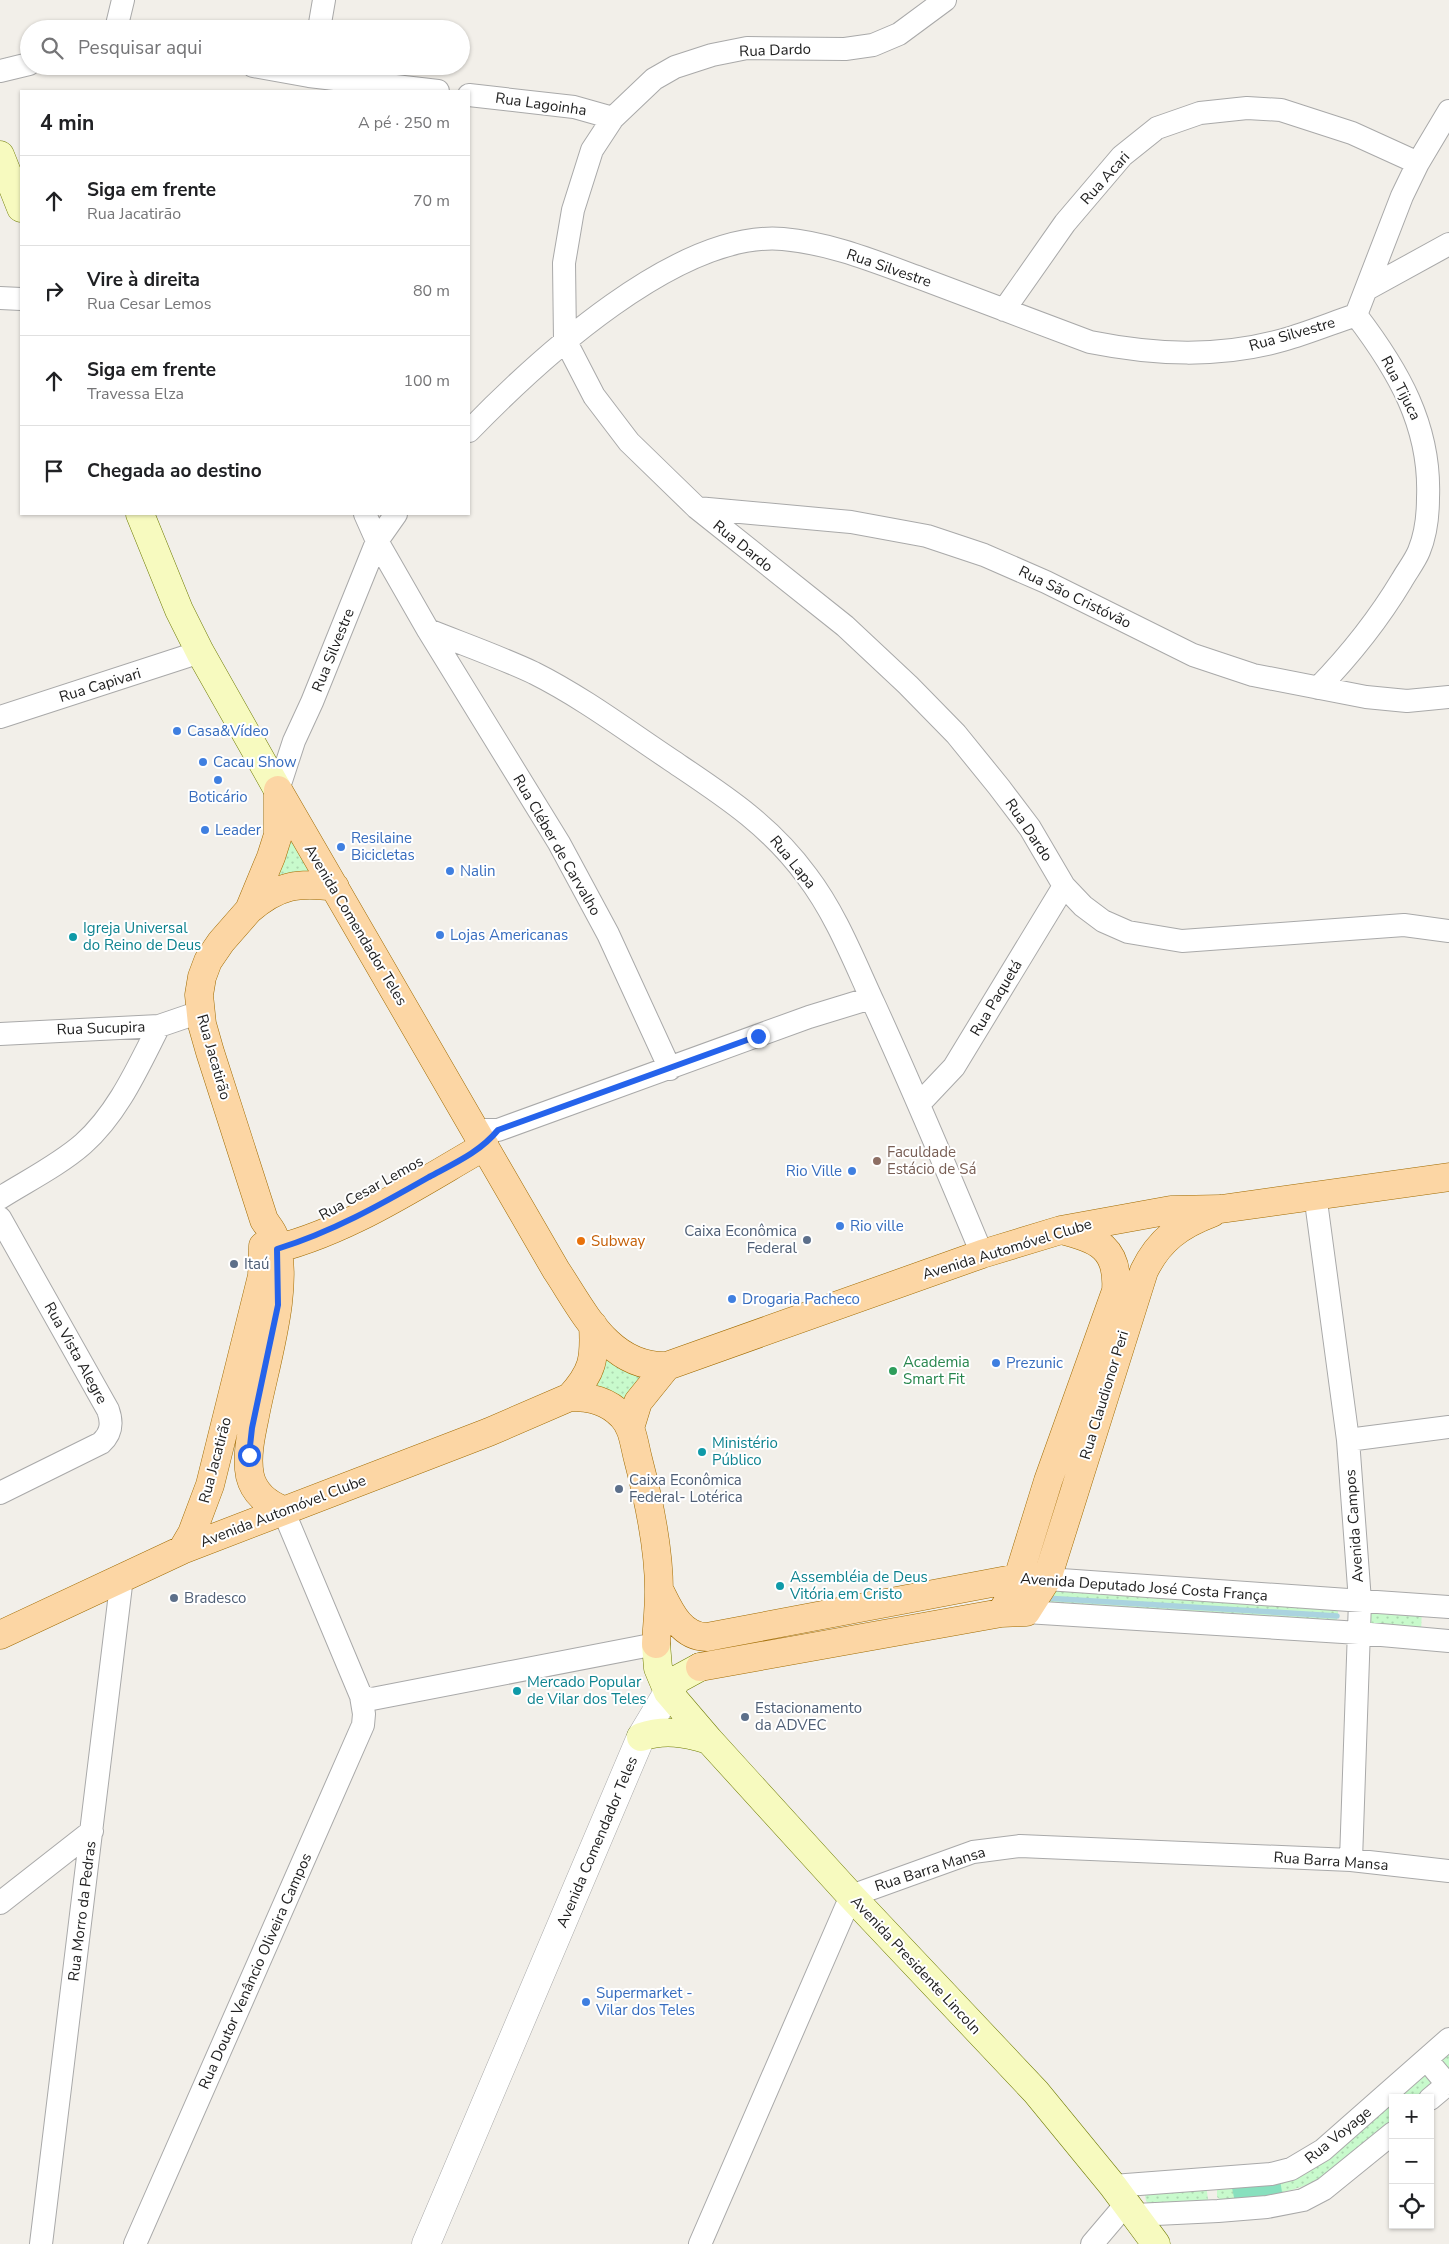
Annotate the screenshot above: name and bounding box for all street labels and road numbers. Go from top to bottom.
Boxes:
street label: Rua Dardo [739,39,811,61]
street label: Rua Lagoinha [494,88,588,120]
street label: Rua Acari [1076,147,1134,209]
street label: Rua Silvestre [844,244,934,292]
street label: Rua Silvestre [1247,312,1337,356]
street label: Rua Tijuca [1376,352,1426,424]
street label: Rua Dardo [709,516,777,576]
street label: Rua São Cristóvão [1015,561,1135,633]
street label: Rua Silvestre [307,605,359,695]
street label: Rua Capivari [57,663,143,707]
street label: Rua Cléber de Carvalho [508,771,606,919]
street label: Rua Dardo [1001,795,1057,865]
street label: Rua Lapa [765,831,821,893]
street label: Avenida Comendador Teles [300,841,412,1009]
street label: Rua Paquetá [965,956,1027,1040]
street label: Rua Jacatirão [192,1012,236,1102]
street label: Rua Sucupira [56,1016,146,1040]
street label: Rua Cesar Lemos [315,1151,427,1225]
street label: Avenida Automóvel Clube [920,1214,1094,1284]
street label: Rua Vista Alegre [40,1298,112,1408]
street label: Rua Claudionor Peri [1075,1328,1133,1462]
street label: Rua Jacatirão [194,1415,236,1505]
street label: Avenida Campos [1340,1469,1368,1583]
street label: Avenida Automóvel Clube [197,1470,369,1552]
street label: Avenida Deputado José Costa França [1020,1568,1268,1606]
street label: Avenida Comendador Teles [552,1753,642,1931]
street label: Rua Morro da Pedras [63,1840,101,1982]
street label: Rua Barra Mansa [872,1842,988,1896]
street label: Rua Barra Mansa [1273,1847,1389,1875]
street label: Rua Doutor Venâncio Oliveira Campos [194,1850,316,2092]
street label: Avenida Presidente Lincoln [846,1891,986,2039]
street label: Rua Voyage [1301,2102,1375,2168]

